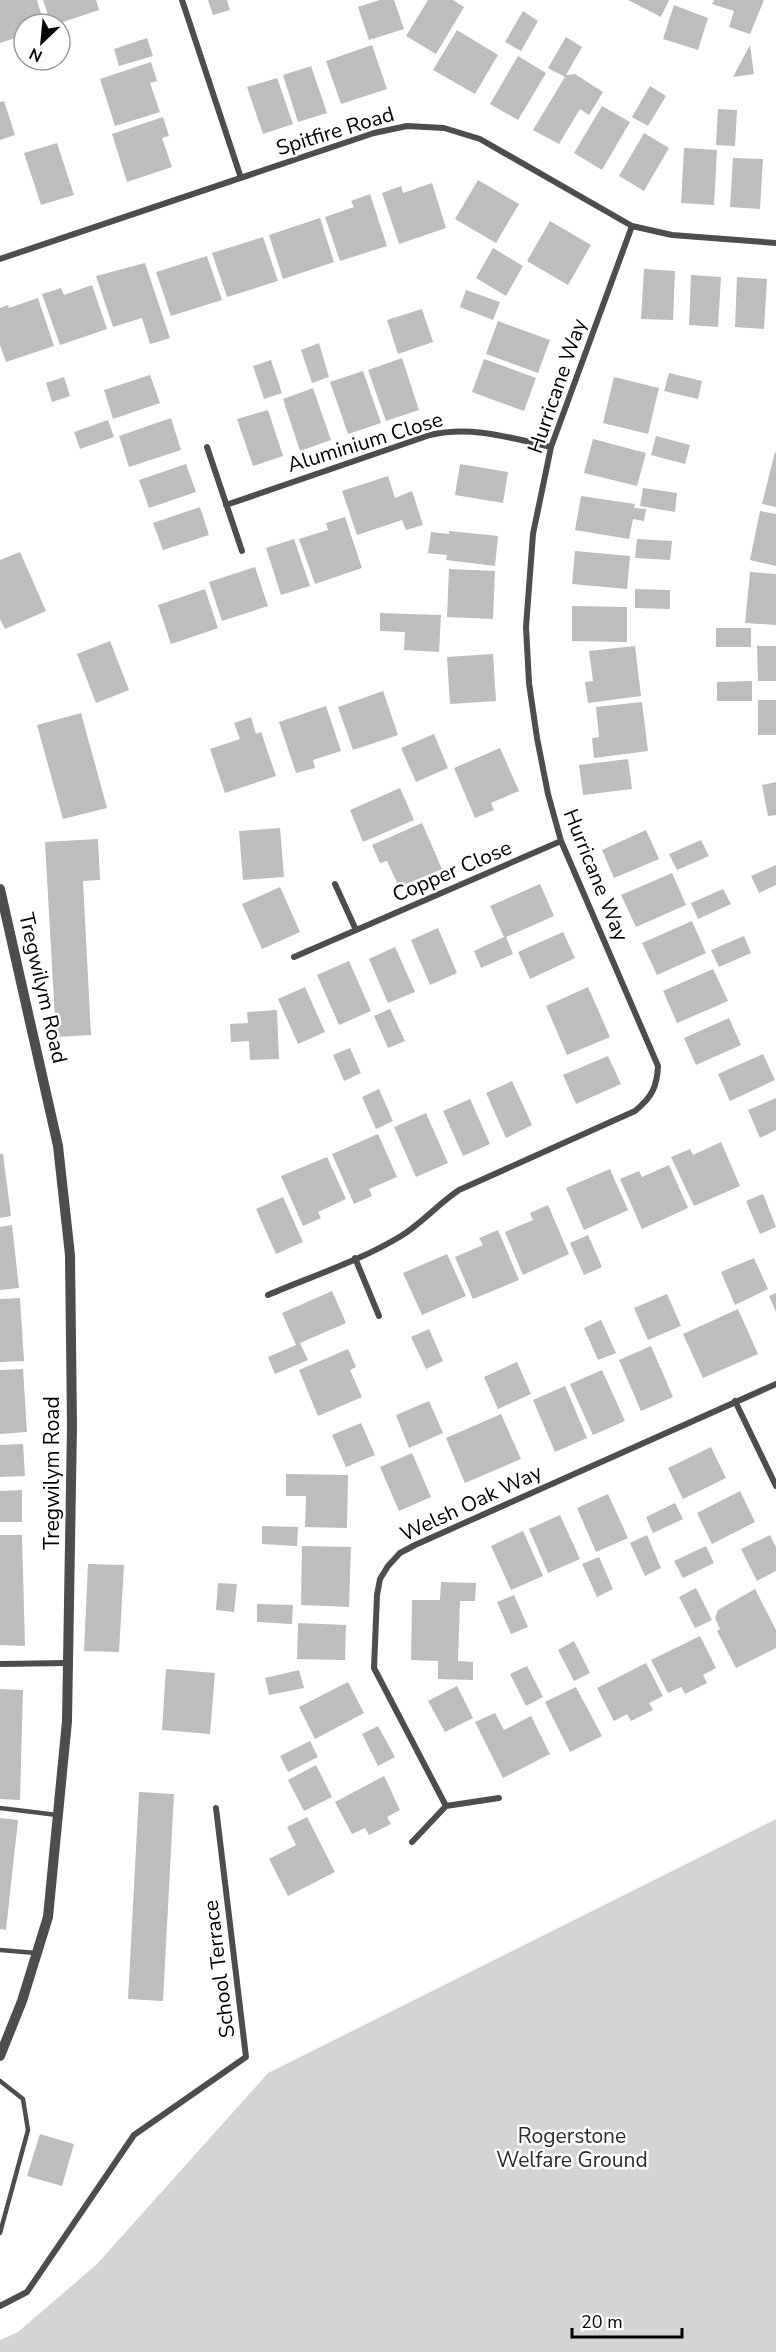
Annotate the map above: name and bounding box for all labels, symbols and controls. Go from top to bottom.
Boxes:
north arrow [12,12,72,72]
text: N [26,42,46,67]
street label: Spitfire Road [273,100,397,162]
street label: Hurricane Way [521,315,593,457]
street label: Aluminium Close [284,405,446,479]
street label: Hurricane Way [557,805,635,946]
street label: Copper Close [388,833,516,909]
street label: Tregwilym Road [12,910,74,1066]
street label: Tregwilym Road [38,1396,66,1550]
street label: Welsh Oak Way [396,1458,547,1548]
street label: School Terrace [197,1899,241,2039]
park label: Rogerstone Welfare Ground [496,2122,648,2174]
scale bar [572,2301,682,2339]
text: 20 m [581,2310,623,2334]

